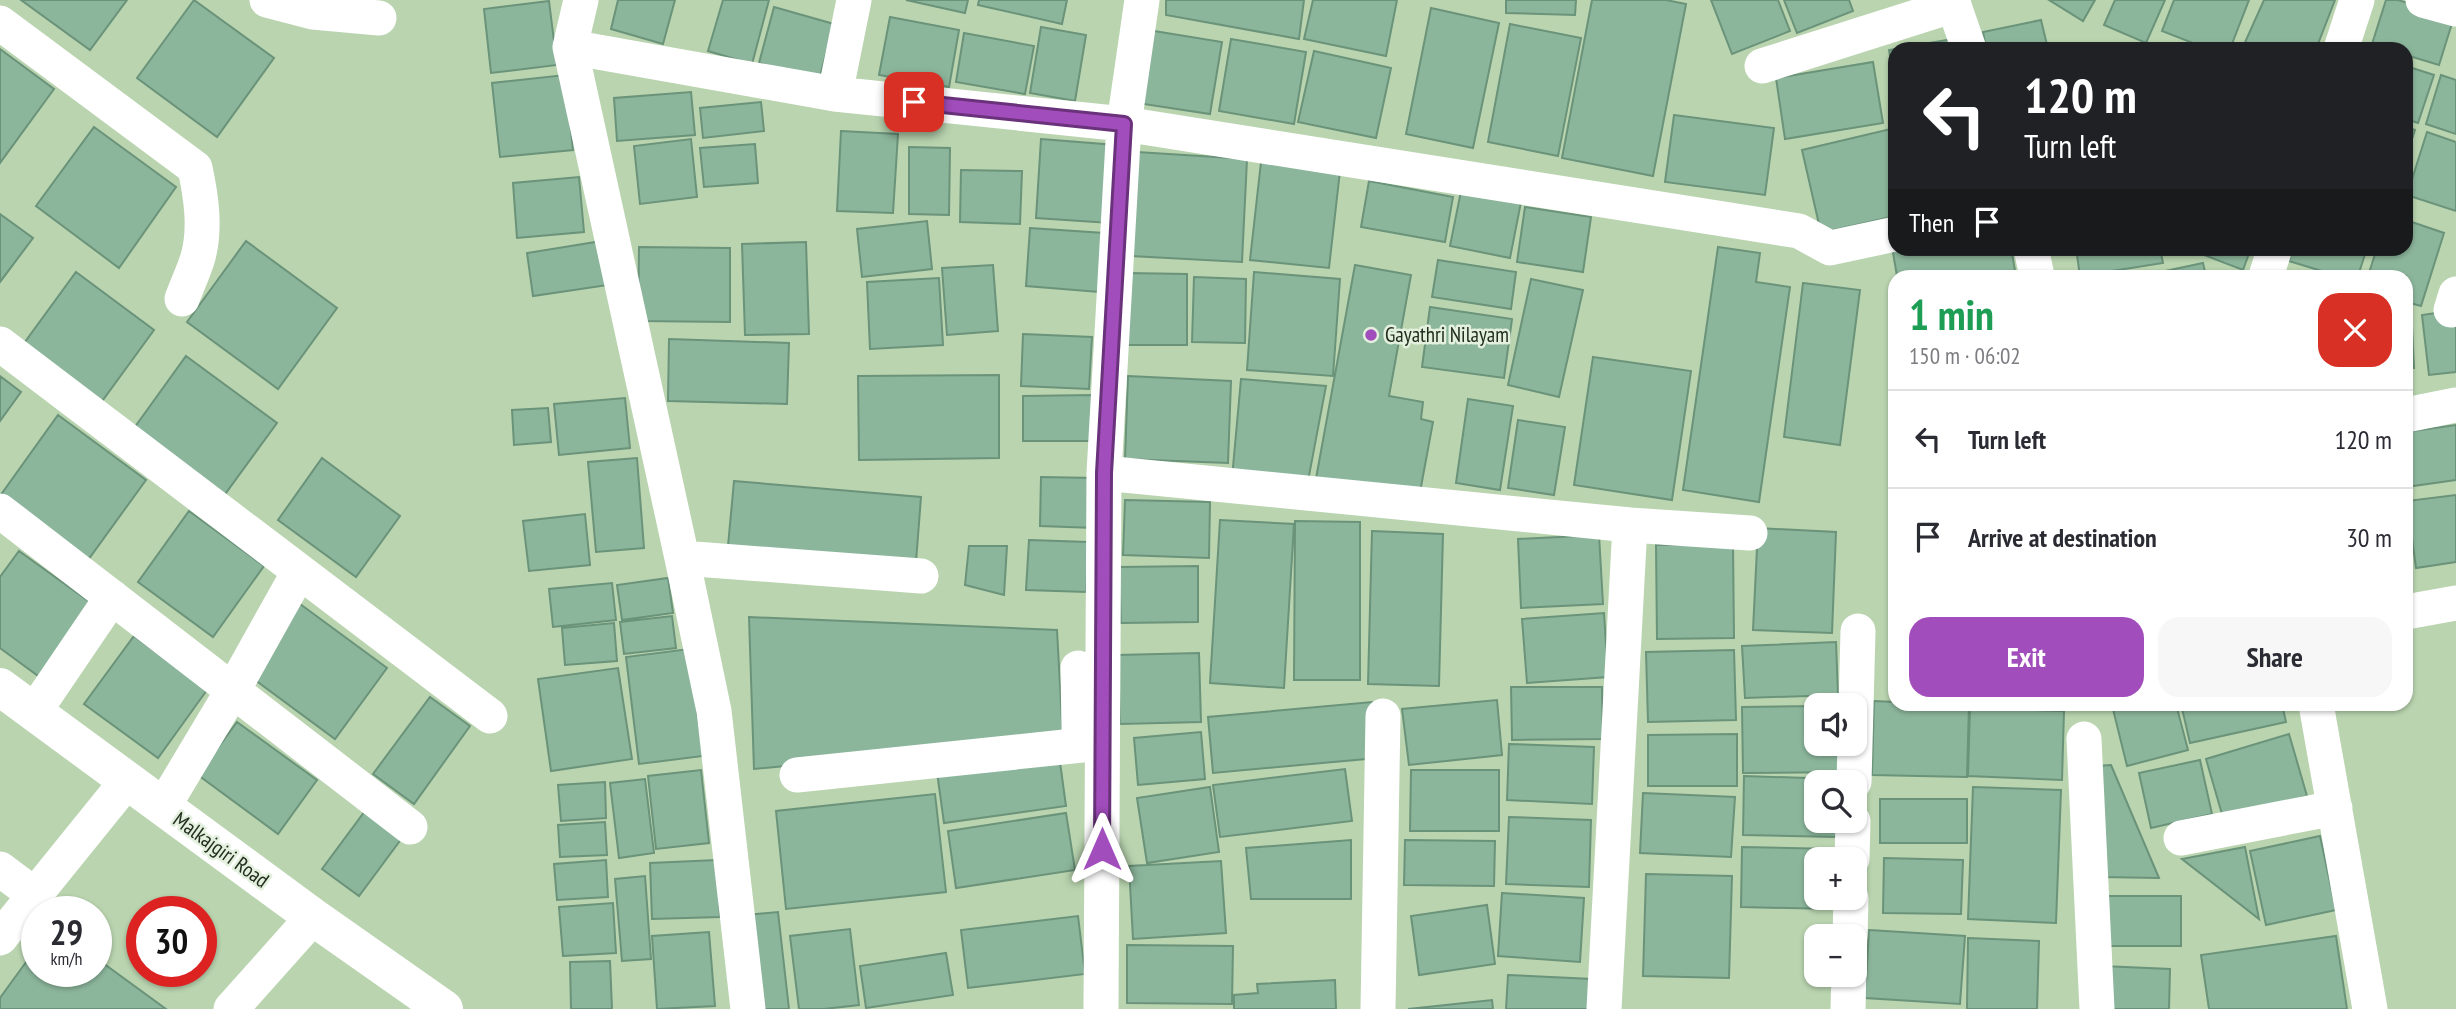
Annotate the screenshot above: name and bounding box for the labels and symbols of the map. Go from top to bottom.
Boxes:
pin [884,72,944,132]
place label: Gayathri Nilayam [1385,321,1509,348]
marker: Gayathri Nilayam [1363,327,1379,343]
street label: Malkajgiri Road [168,806,275,893]
position arrow [1065,812,1139,886]
speed limit sign: 30 [126,896,217,987]

